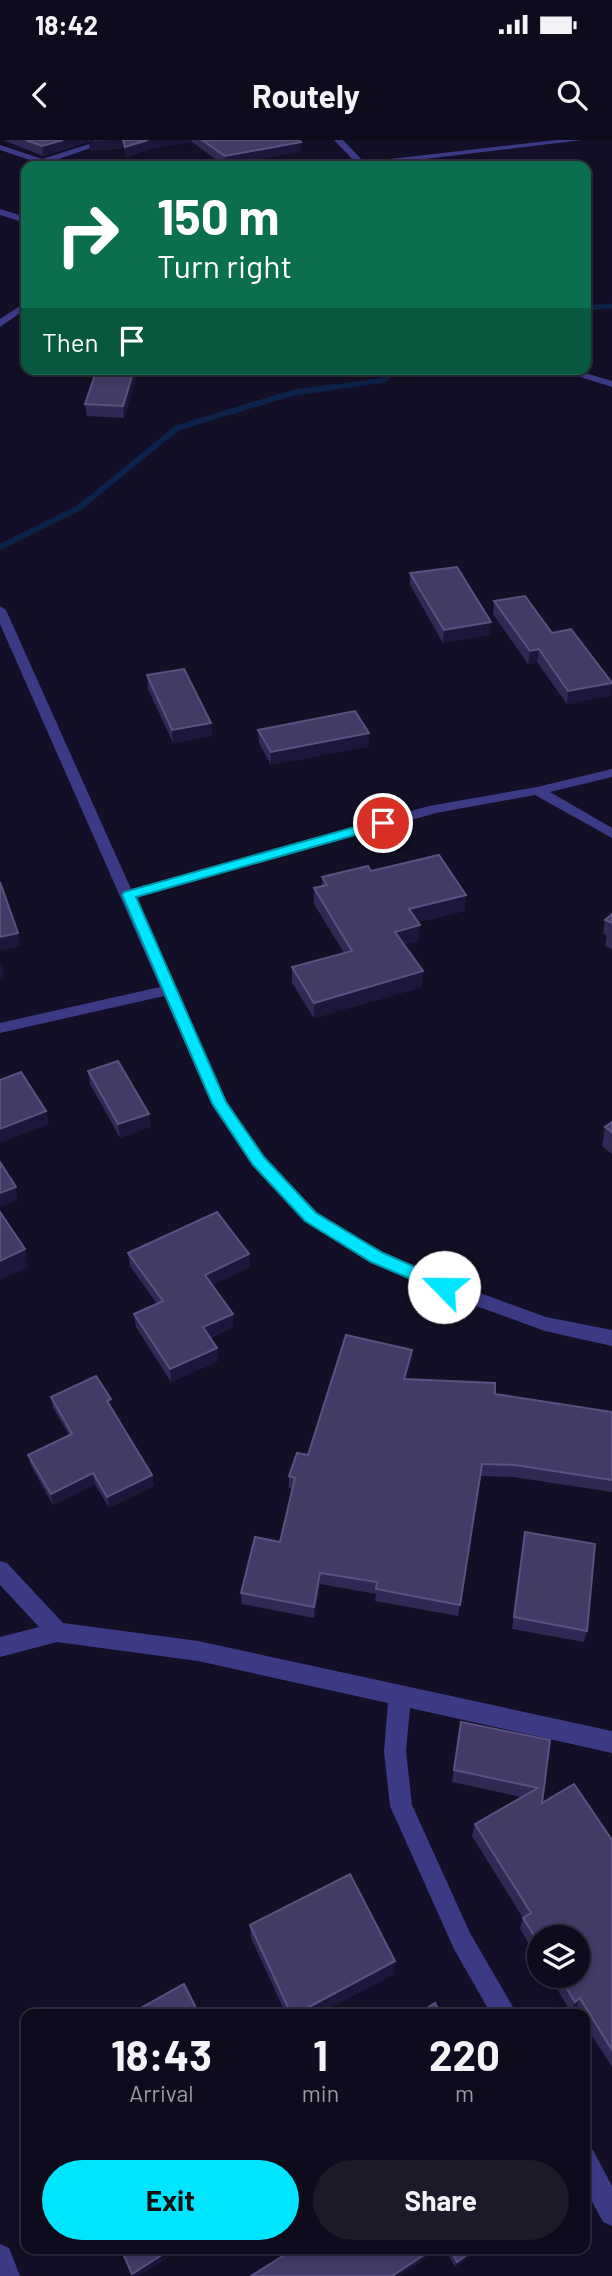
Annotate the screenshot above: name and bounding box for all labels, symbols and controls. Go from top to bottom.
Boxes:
text: 18:42 [35,9,98,40]
icon: back [21,76,59,114]
text: Routely [252,76,360,114]
icon: search [553,76,591,114]
text: 150 m [157,186,279,245]
icon: right [42,189,133,280]
text: Turn right [157,246,292,284]
icon: arrive [113,322,151,360]
text: Then [42,326,99,357]
pin [353,793,413,853]
icon: arrive [364,804,402,842]
position arrow [407,1250,481,1324]
map controls [527,1925,590,1988]
button: layers [527,1925,590,1988]
text: 18:43 [111,2029,212,2079]
text: 1 [313,2029,328,2079]
text: 220 [429,2029,500,2079]
text: Arrival [129,2079,194,2107]
text: min [302,2079,339,2107]
text: m [455,2079,474,2107]
button: Exit [42,2160,299,2240]
button: Share [313,2160,569,2240]

